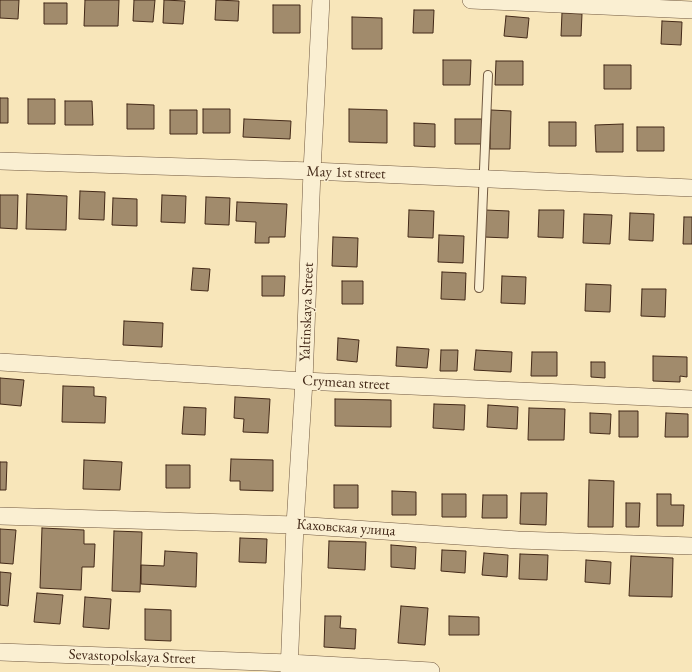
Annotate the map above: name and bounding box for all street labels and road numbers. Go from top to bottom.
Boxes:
street label: May 1st street [306,163,386,183]
street label: Yaltinskaya Street [296,262,318,362]
street label: Crymean street [302,372,390,394]
street label: Каховская улица [296,516,396,540]
street label: Sevastopolskaya Street [68,646,196,668]

